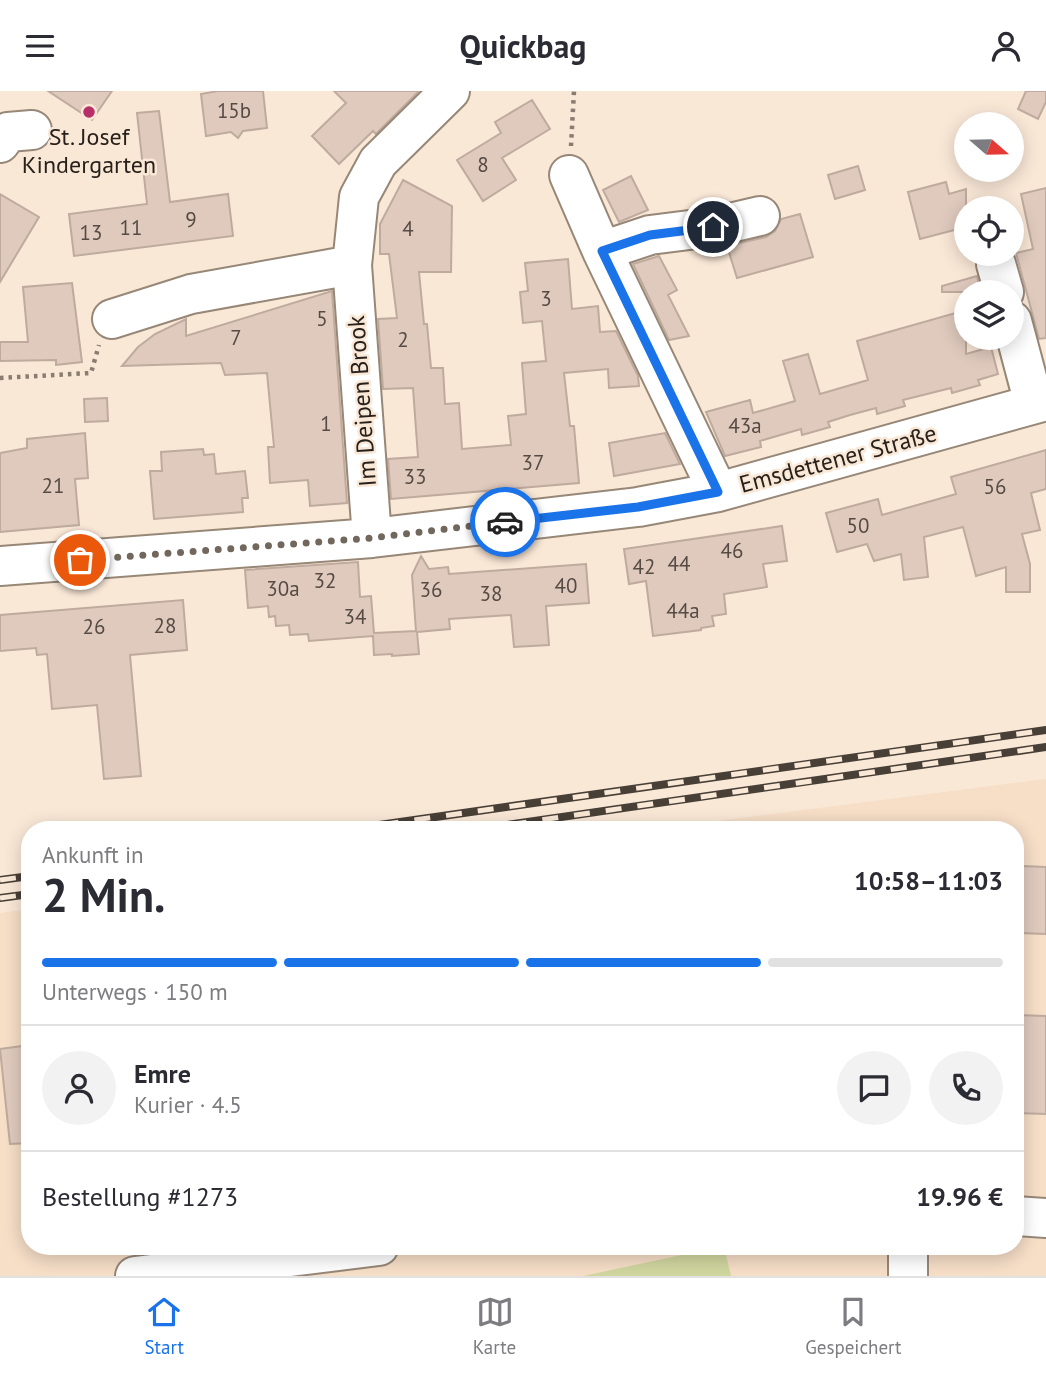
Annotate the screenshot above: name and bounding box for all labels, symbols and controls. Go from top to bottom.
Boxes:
text: Quickbag [459,25,587,67]
icon: menu [21,27,59,65]
icon: person [987,27,1025,65]
house number: 15b [217,97,251,124]
marker: St. Josef Kindergarten [81,104,97,120]
north arrow [954,112,1024,182]
map controls [954,112,1024,350]
place label: St. Josef Kindergarten [22,121,156,180]
house number: 8 [477,151,489,178]
button: locate [954,196,1024,266]
pin [683,197,743,257]
house number: 9 [185,206,197,233]
icon: home [694,208,732,246]
house number: 11 [120,214,142,241]
house number: 4 [402,215,414,242]
house number: 13 [80,219,102,246]
button: layers [954,280,1024,350]
house number: 3 [540,285,552,312]
house number: 5 [316,305,328,332]
street label: Im Deipen Brook [340,314,383,488]
house number: 7 [230,324,242,351]
house number: 2 [397,326,409,353]
house number: 1 [320,410,332,437]
house number: 43a [728,412,762,439]
street label: Emsdettener Straße [736,417,940,500]
house number: 37 [522,449,544,476]
house number: 33 [404,463,426,490]
house number: 21 [42,472,64,499]
house number: 56 [984,473,1006,500]
courier [470,487,540,557]
icon: car [486,503,524,541]
house number: 50 [847,512,869,539]
pin [50,530,110,590]
house number: 46 [721,537,743,564]
icon: bag [61,541,99,579]
house number: 44 [668,550,690,577]
house number: 42 [633,553,655,580]
house number: 32 [314,567,336,594]
house number: 40 [555,572,577,599]
house number: 30a [266,575,300,602]
house number: 36 [420,576,442,603]
house number: 38 [480,580,502,607]
house number: 44a [666,597,700,624]
house number: 34 [344,603,366,630]
house number: 28 [154,612,176,639]
house number: 26 [83,613,105,640]
text: Ankunft in [42,840,144,869]
text: 10:58–11:03 [854,864,1003,897]
text: 2 Min. [42,865,165,925]
text: Unterwegs · 150 m [42,977,228,1006]
button: person [42,1051,116,1125]
button: chat [837,1051,911,1125]
button: phone [929,1051,1003,1125]
text: Emre [134,1057,191,1090]
text: Kurier · 4.5 [134,1090,242,1119]
text: Bestellung #1273 [42,1180,238,1213]
text: 19.96 € [916,1180,1003,1213]
tab: Start [144,1293,184,1359]
tab: Karte [473,1293,516,1359]
tab: Gespeichert [805,1293,902,1359]

